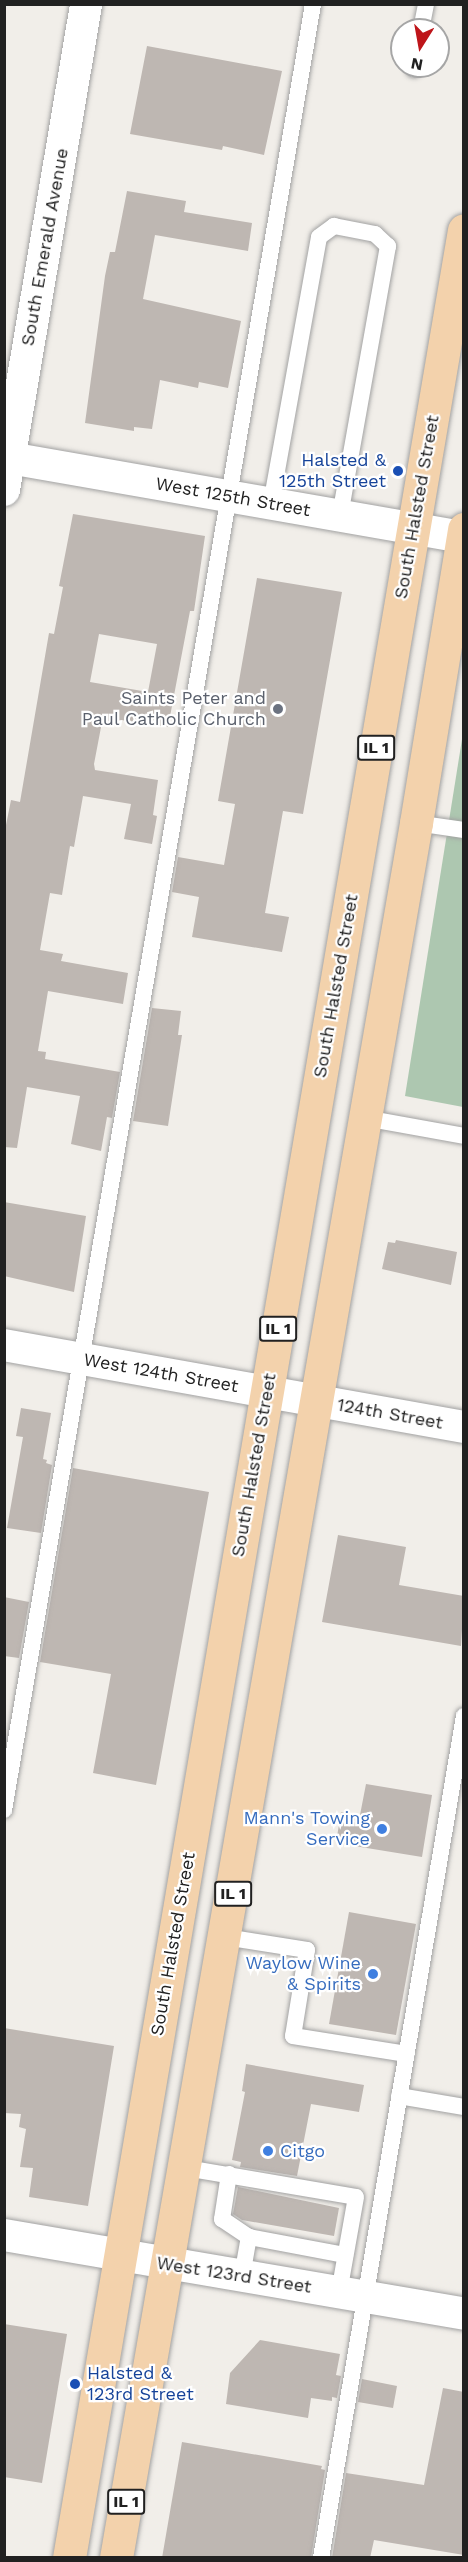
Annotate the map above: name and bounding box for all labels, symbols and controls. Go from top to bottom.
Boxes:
north arrow [390,18,450,78]
text: N [409,54,424,75]
street label: South Emerald Avenue [17,146,73,348]
street label: South Halsted Street [390,413,444,601]
place label: Halsted & 125th Street [279,450,386,492]
marker: Halsted & 125th Street [391,464,405,478]
street label: West 125th Street [154,473,312,521]
place label: Saints Peter and Paul Catholic Church [81,688,266,730]
marker: Saints Peter and Paul Catholic Church [271,702,285,716]
road number: IL 1 [356,735,395,761]
street label: South Halsted Street [309,892,363,1080]
road number: IL 1 [258,1316,298,1342]
street label: West 124th Street [82,1349,240,1397]
street label: South Halsted Street [227,1371,281,1559]
street label: 124th Street [335,1394,445,1434]
place label: Mann's Towing Service [243,1808,370,1850]
marker: Mann's Towing Service [375,1822,389,1836]
street label: South Halsted Street [146,1850,200,2038]
road number: IL 1 [214,1881,252,1907]
place label: Waylow Wine & Spirits [245,1953,361,1996]
marker: Waylow Wine & Spirits [366,1967,380,1981]
place label: Citgo [280,2140,325,2162]
marker: Citgo [261,2144,275,2158]
street label: West 123rd Street [155,2252,313,2298]
place label: Halsted & 123rd Street [87,2363,194,2406]
marker: Halsted & 123rd Street [68,2377,82,2391]
road number: IL 1 [106,2489,146,2515]

